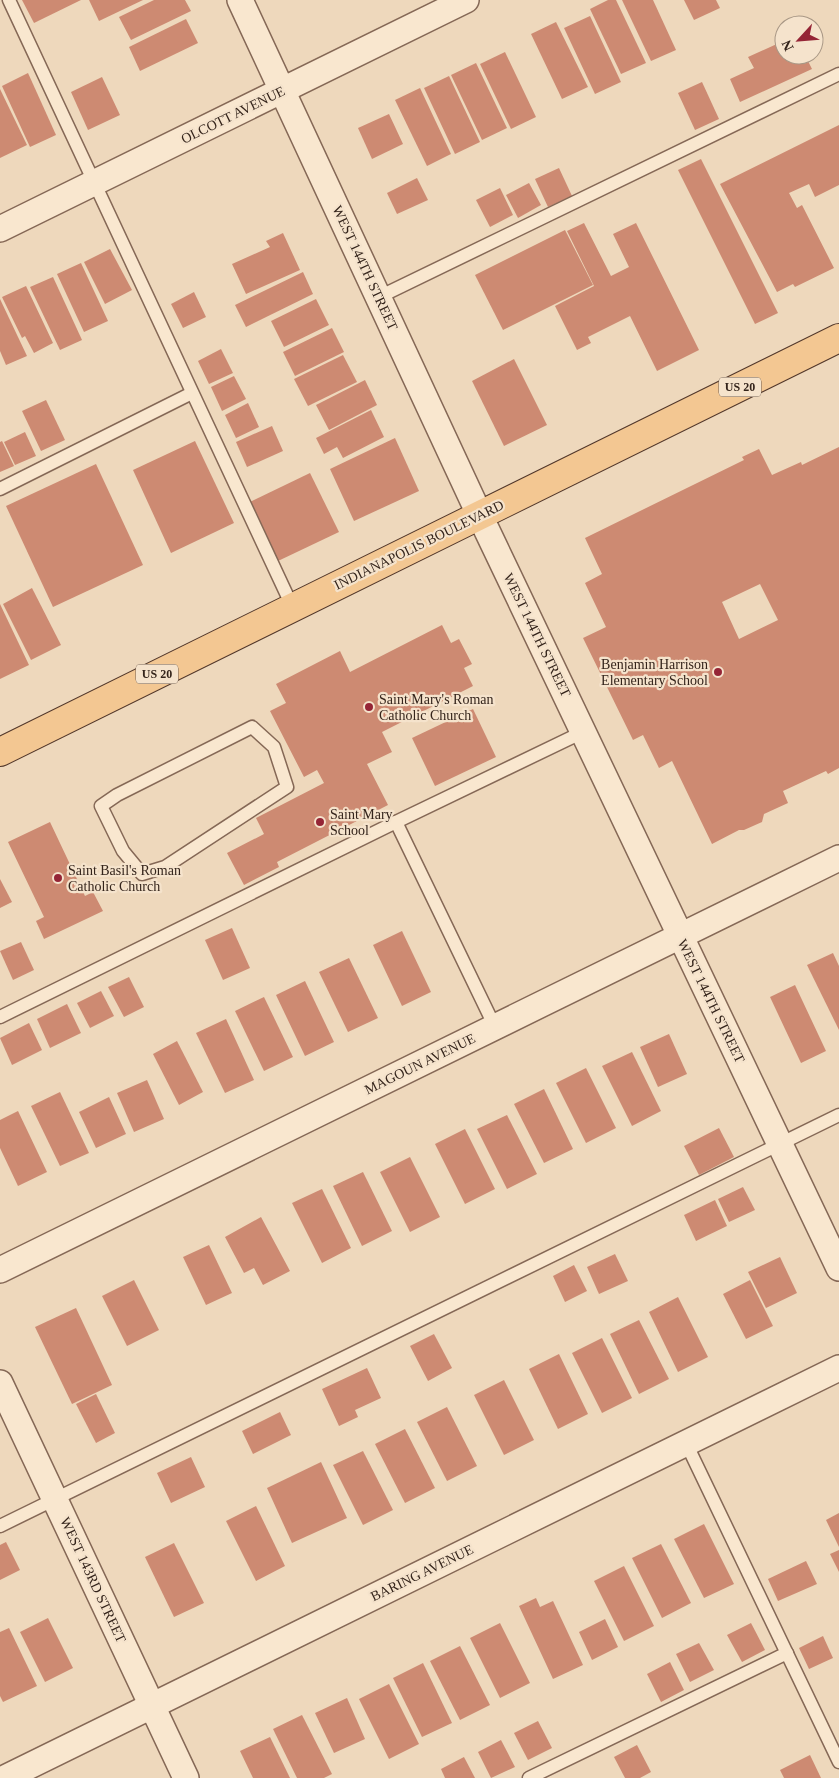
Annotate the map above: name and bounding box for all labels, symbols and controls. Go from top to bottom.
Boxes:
north arrow [774,15,824,65]
text: N [779,38,797,53]
street label: OLCOTT AVENUE [179,83,287,147]
street label: WEST 144TH STREET [329,203,401,333]
road number: US 20 [719,378,761,397]
street label: INDIANAPOLIS BOULEVARD [332,497,506,593]
street label: WEST 144TH STREET [500,571,574,700]
place label: Benjamin Harrison Elementary School [601,657,708,688]
road number: US 20 [136,664,178,684]
marker: Benjamin Harrison Elementary School [712,666,724,678]
place label: Saint Mary's Roman Catholic Church [379,692,494,723]
marker: Saint Mary's Roman Catholic Church [363,701,375,713]
place label: Saint Mary School [330,807,393,838]
marker: Saint Mary School [314,816,326,828]
place label: Saint Basil's Roman Catholic Church [68,863,181,894]
marker: Saint Basil's Roman Catholic Church [52,872,64,884]
street label: WEST 144TH STREET [674,937,748,1066]
street label: MAGOUN AVENUE [362,1031,478,1097]
street label: WEST 143RD STREET [57,1515,129,1645]
street label: BARING AVENUE [368,1542,476,1604]

